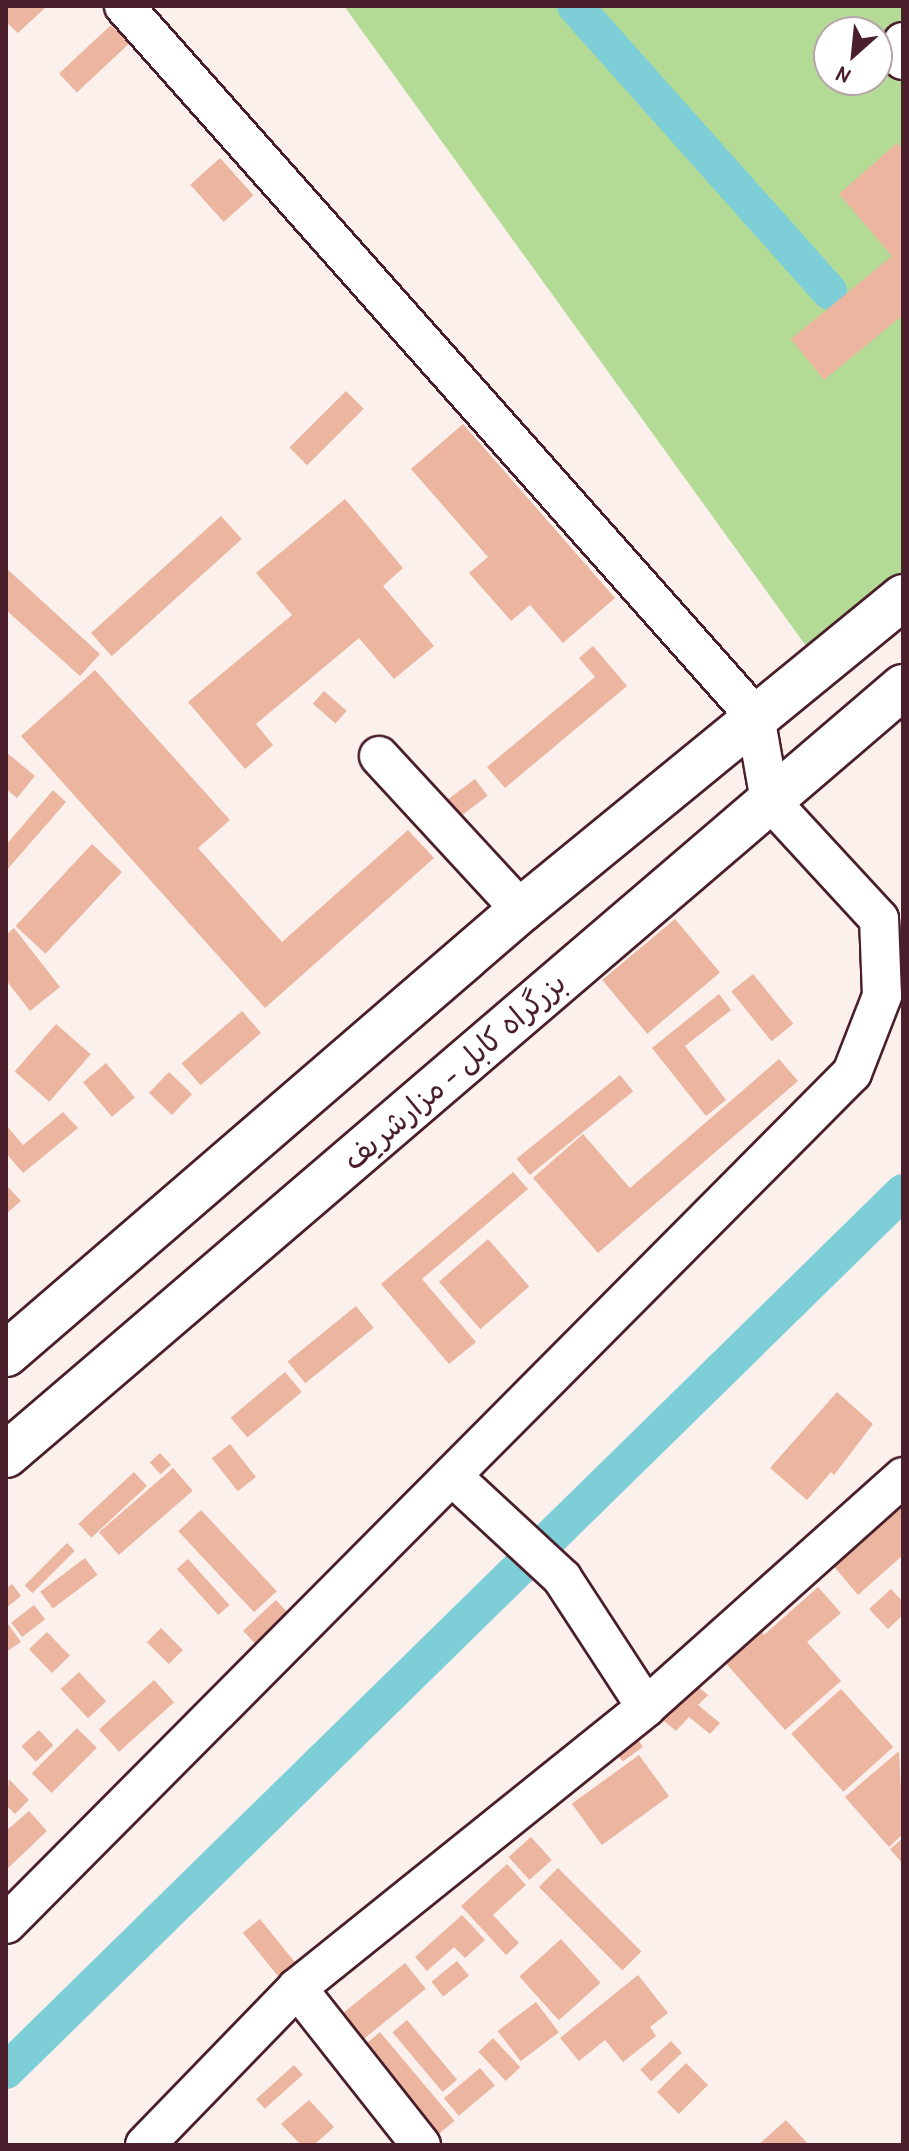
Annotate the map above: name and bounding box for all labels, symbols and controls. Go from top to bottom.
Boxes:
north arrow [813,16,893,96]
text: N [831,60,855,92]
street label: بزرگراه کابل - مزارشریف [335,964,573,1178]

